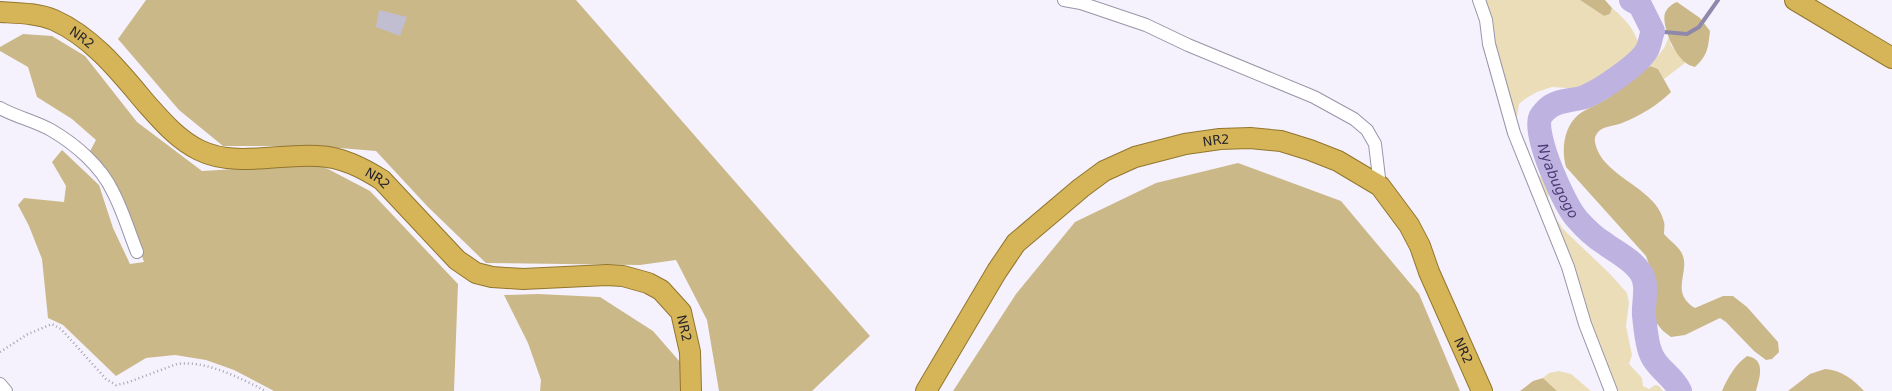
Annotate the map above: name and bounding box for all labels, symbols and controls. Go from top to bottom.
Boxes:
street label: NR2 [67,23,98,51]
street label: NR2 [1202,131,1230,149]
water label: Nyabugogo [1535,142,1582,221]
street label: NR2 [363,164,394,192]
street label: NR2 [674,313,695,343]
street label: NR2 [1451,335,1476,366]

